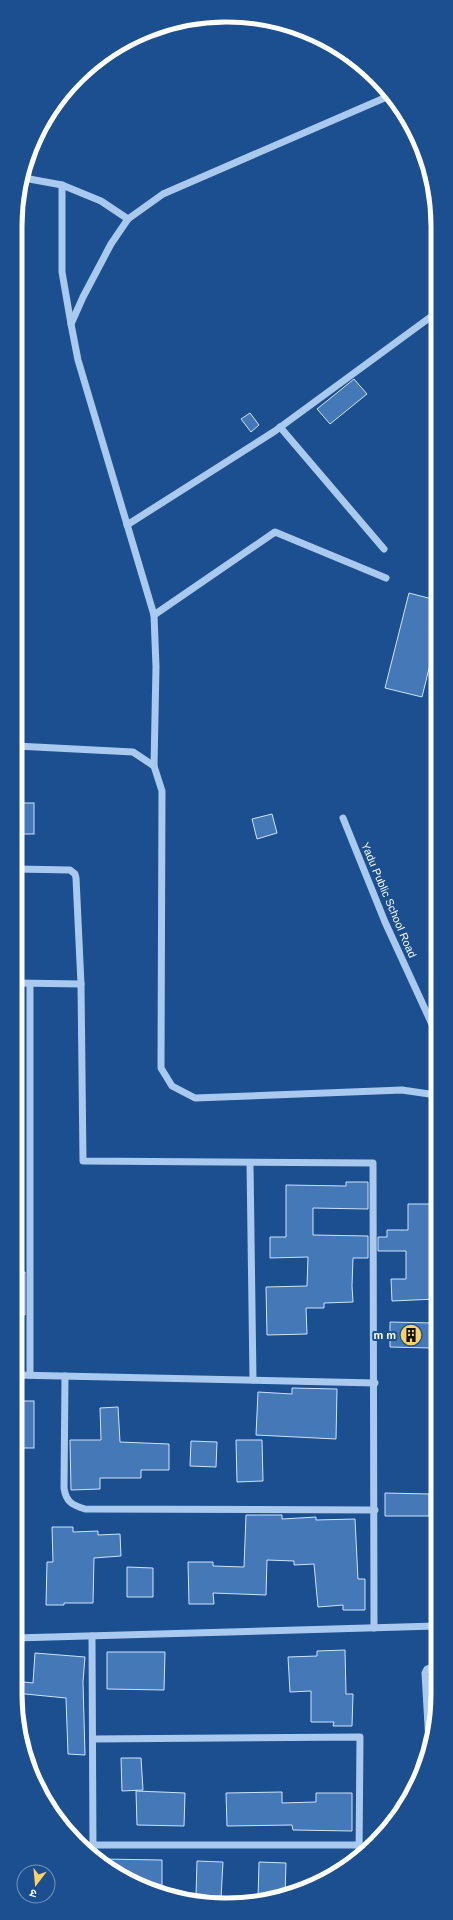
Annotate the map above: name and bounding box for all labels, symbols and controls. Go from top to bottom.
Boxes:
street label: Yadu Public School Road [359,841,419,959]
building icon: m m [398,1322,424,1348]
place label: m m [373,1329,396,1341]
north arrow [16,1864,56,1904]
text: उ [28,1887,38,1900]

